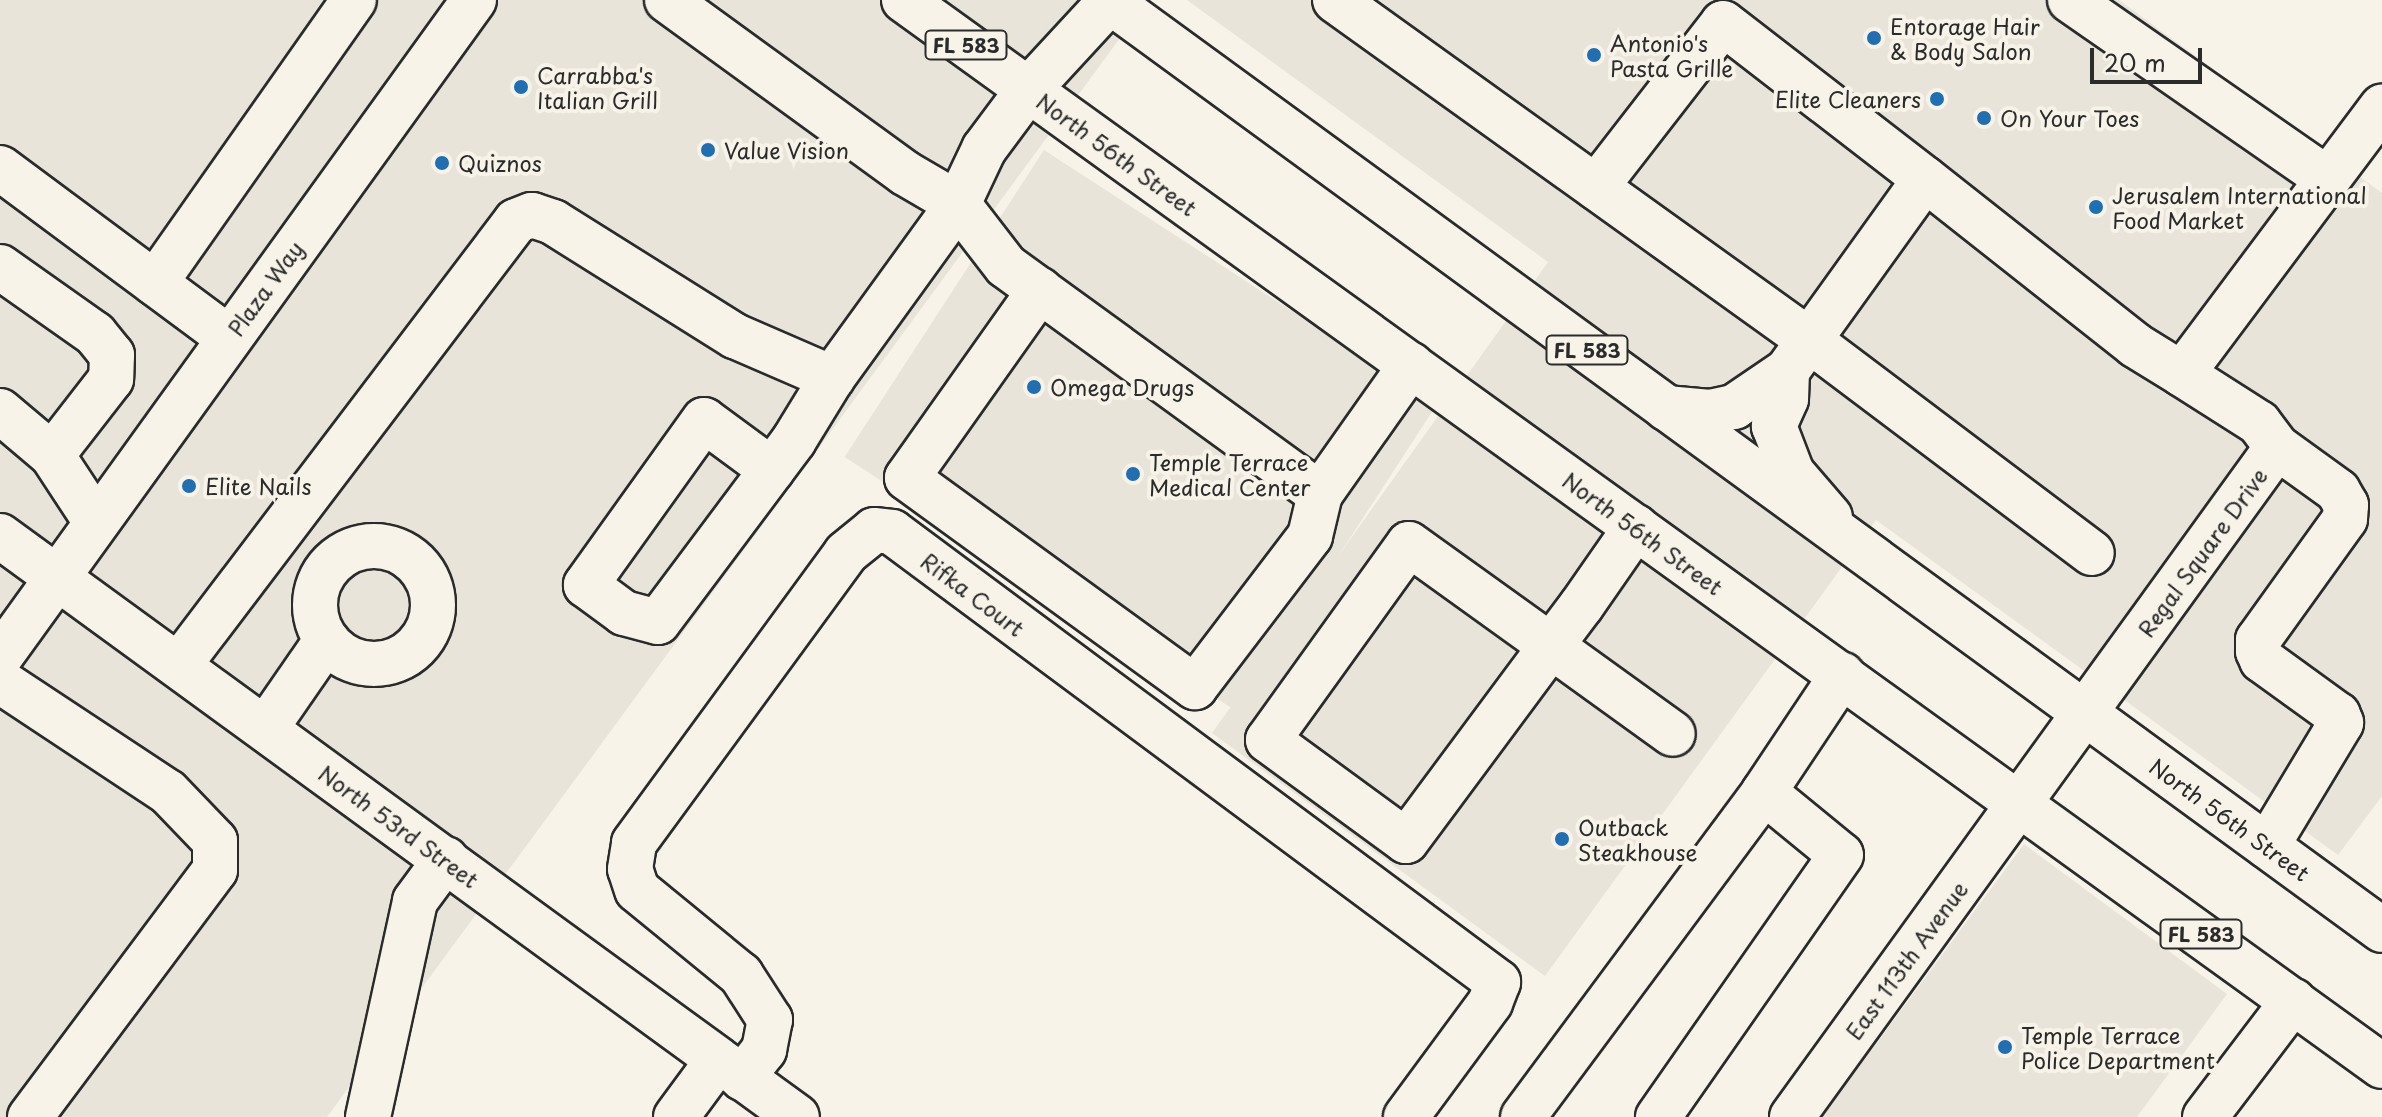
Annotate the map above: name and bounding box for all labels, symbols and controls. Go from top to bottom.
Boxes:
place label: Entorage Hair & Body Salon [1890,12,2040,64]
road number: FL 583 [924,29,1008,61]
place label: Antonio's Pasta Grille [1610,29,1734,80]
marker: Entorage Hair & Body Salon [1865,29,1883,47]
scale bar [2094,32,2206,82]
text: 20 m [2104,44,2166,80]
marker: Antonio's Pasta Grille [1585,46,1603,64]
place label: Carrabba's Italian Grill [537,61,657,112]
marker: Carrabba's Italian Grill [512,78,530,96]
place label: Elite Cleaners [1774,86,1921,112]
street label: North 56th Street [1031,87,1203,221]
marker: Elite Cleaners [1928,90,1946,108]
place label: On Your Toes [2000,105,2138,131]
marker: On Your Toes [1975,109,1993,127]
place label: Value Vision [724,137,850,163]
marker: Value Vision [699,141,717,159]
place label: Quiznos [458,150,542,176]
marker: Quiznos [433,154,451,172]
place label: Jerusalem International Food Market [2112,181,2369,232]
marker: Jerusalem International Food Market [2087,198,2105,216]
street label: Plaza Way [222,235,308,341]
road number: FL 583 [1545,334,1629,366]
place label: Omega Drugs [1050,374,1194,400]
marker: Omega Drugs [1025,378,1043,396]
place label: Temple Terrace Medical Center [1149,448,1311,500]
street label: Regal Square Drive [2132,462,2272,642]
marker: Temple Terrace Medical Center [1124,465,1142,483]
street label: North 56th Street [1557,466,1729,600]
place label: Elite Nails [205,473,312,499]
marker: Elite Nails [180,477,198,495]
street label: Rifka Court [915,546,1031,642]
street label: North 56th Street [2144,752,2316,886]
street label: North 53rd Street [313,758,485,894]
place label: Outback Steakhouse [1578,813,1698,864]
marker: Outback Steakhouse [1553,830,1571,848]
street label: East 113th Avenue [1840,876,1972,1044]
road number: FL 583 [2159,918,2243,950]
place label: Temple Terrace Police Department [2021,1021,2216,1072]
marker: Temple Terrace Police Department [1996,1038,2014,1056]

